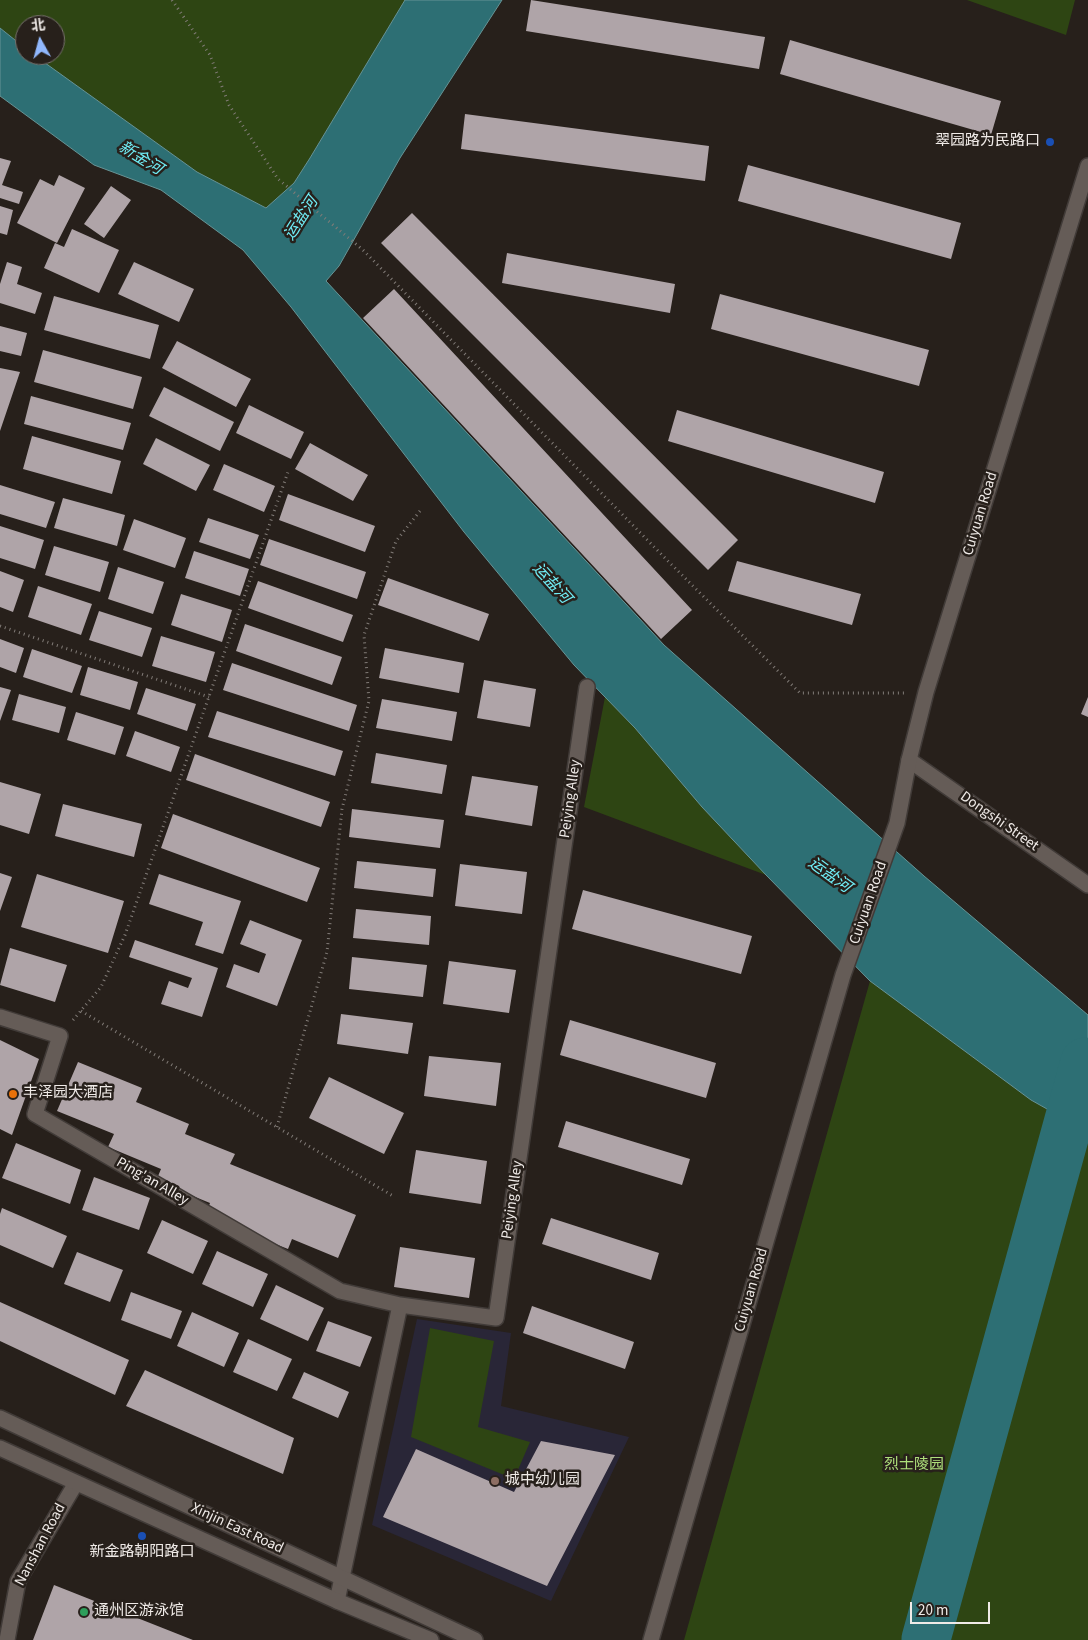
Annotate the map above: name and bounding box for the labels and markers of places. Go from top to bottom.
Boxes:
place label: 翠园路为民路口 [935,133,1040,151]
marker: 翠园路为民路口 [1044,136,1056,148]
place label: 丰泽园大酒店 [23,1085,113,1103]
marker: 丰泽园大酒店 [7,1088,19,1100]
place label: 城中幼儿园 [505,1472,580,1490]
marker: 城中幼儿园 [489,1475,501,1487]
marker: 新金路朝阳路口 [136,1530,148,1542]
place label: 新金路朝阳路口 [90,1544,194,1562]
place label: 通州区游泳馆 [94,1603,184,1621]
marker: 通州区游泳馆 [78,1606,90,1618]

